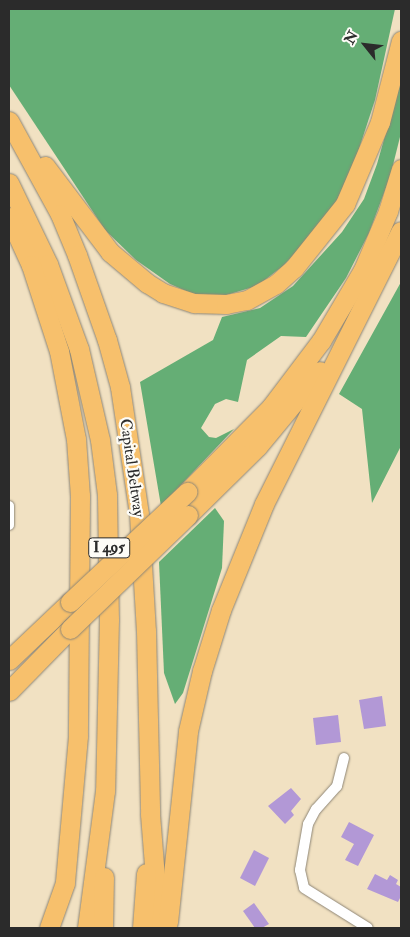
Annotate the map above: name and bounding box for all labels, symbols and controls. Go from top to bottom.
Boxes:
north arrow [340,20,390,70]
text: N [341,28,362,47]
street label: Capital Beltway [116,418,148,518]
road number: I 495 [88,536,130,560]

